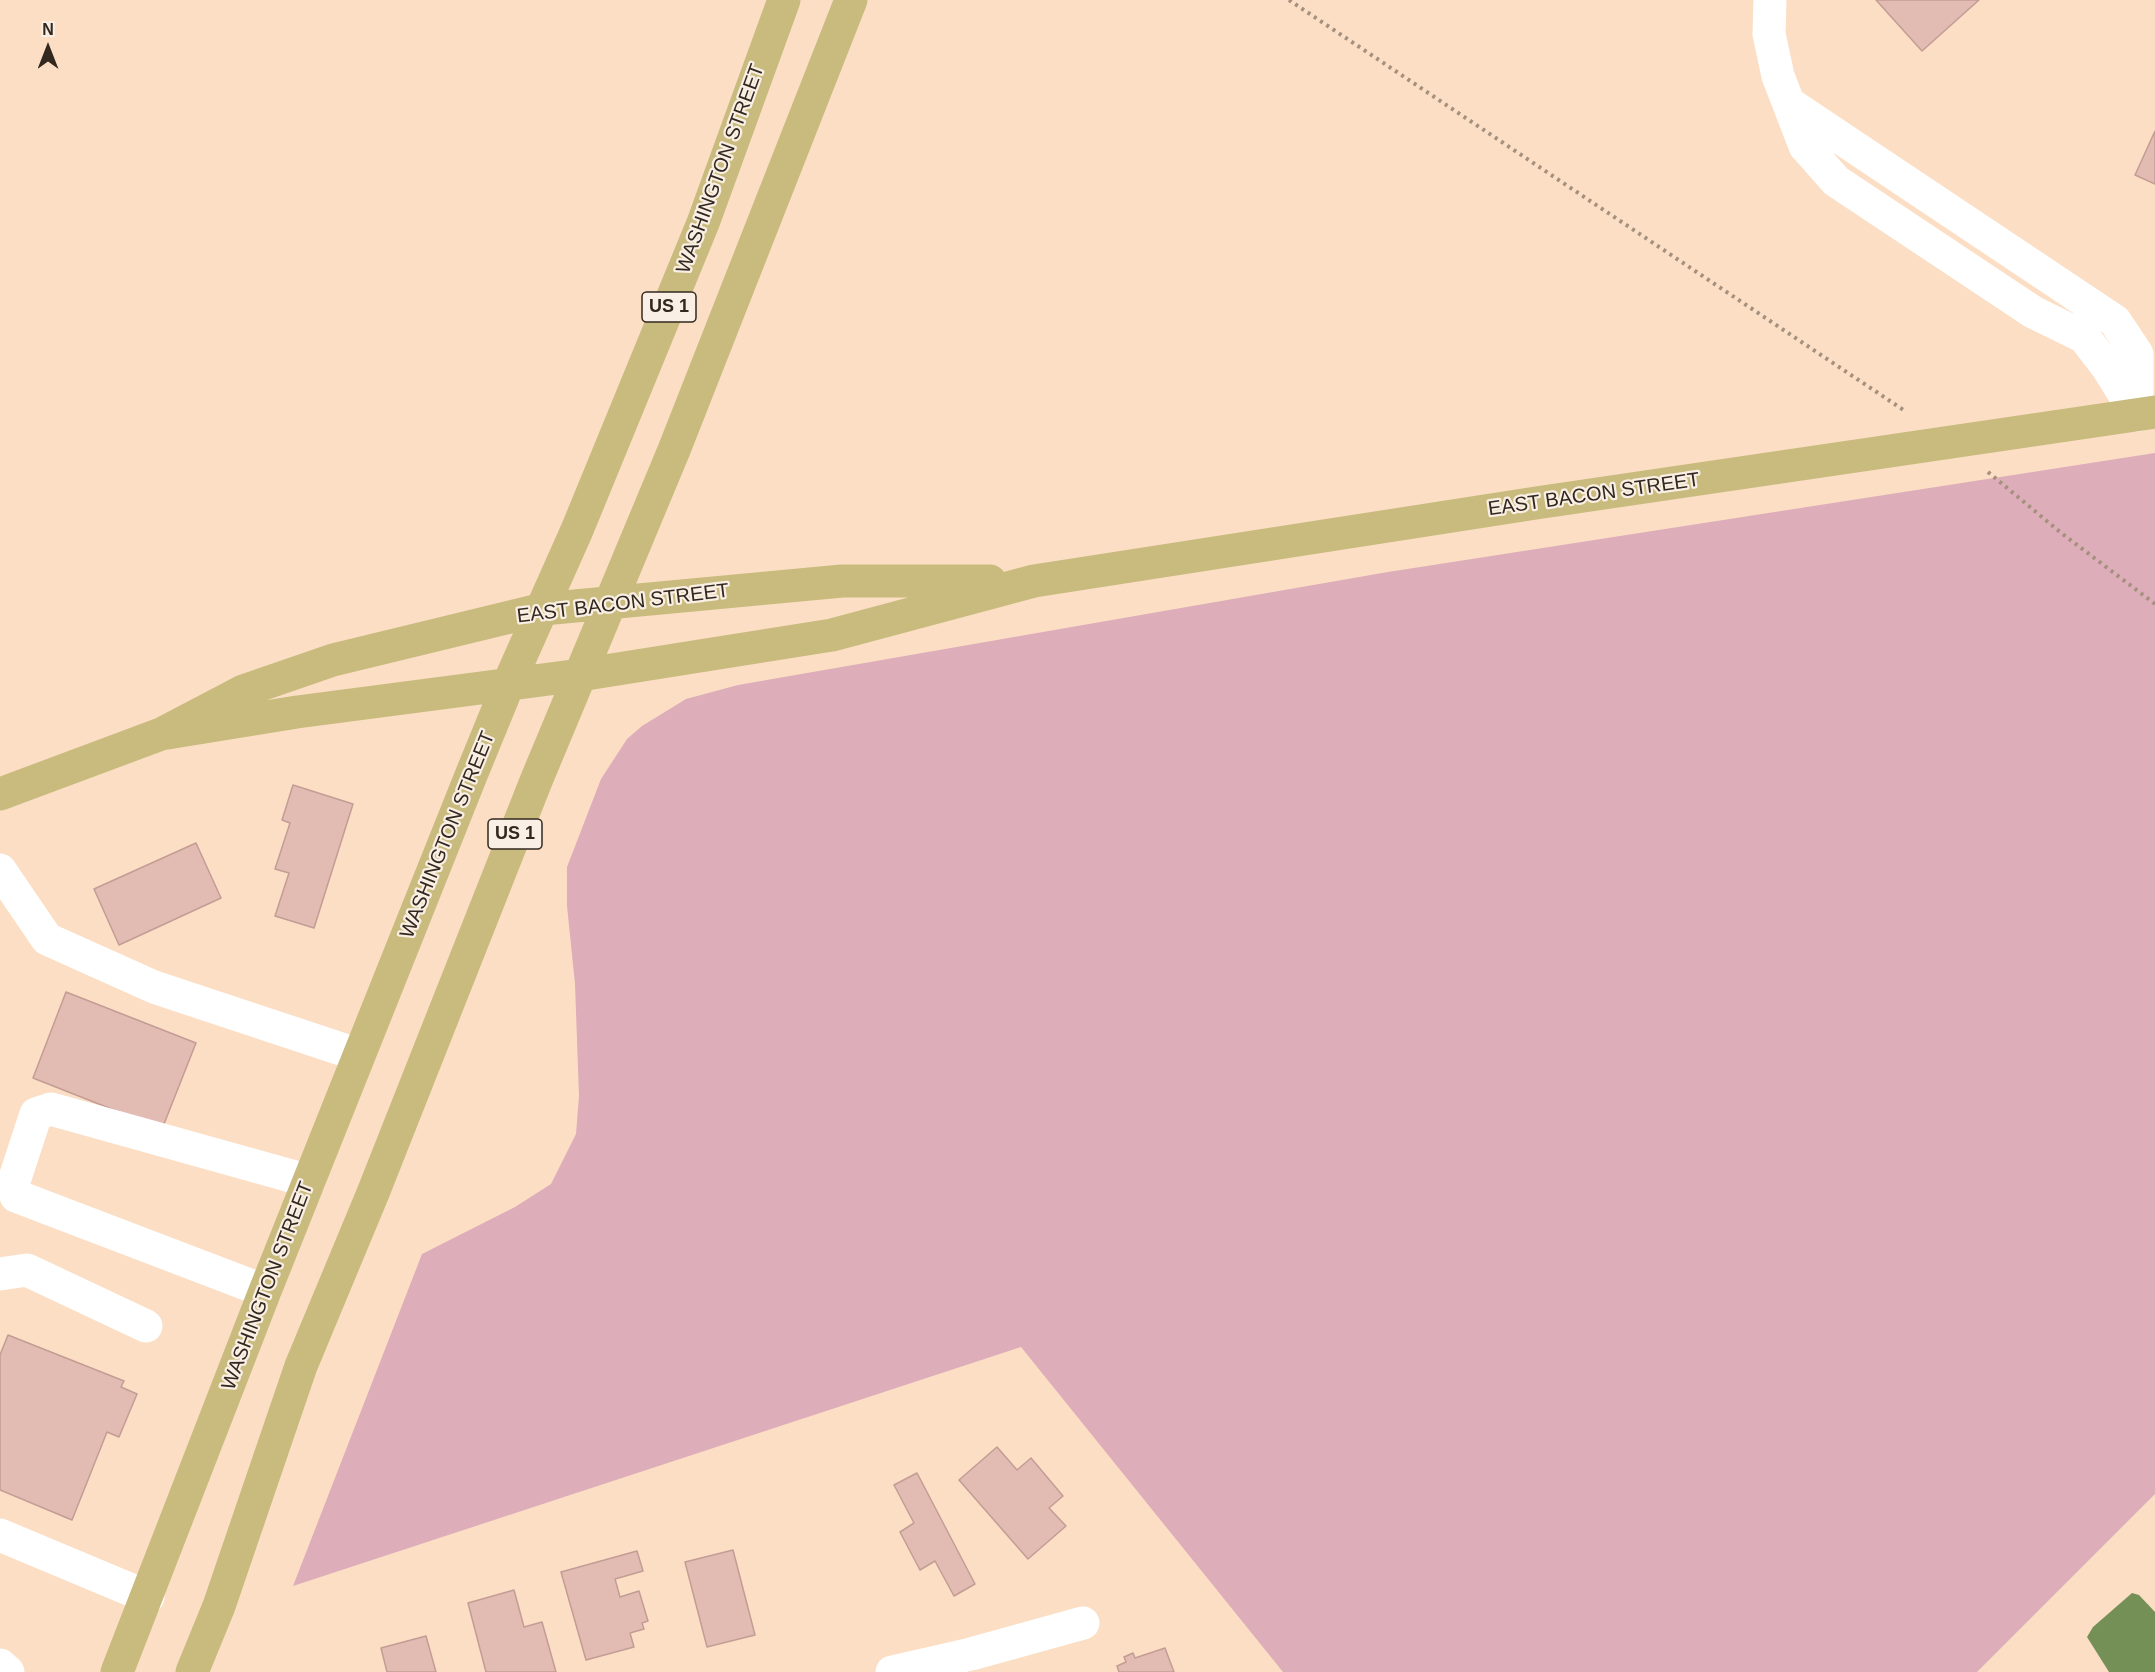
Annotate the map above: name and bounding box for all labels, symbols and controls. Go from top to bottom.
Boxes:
north arrow [18,18,78,78]
text: N [42,21,54,38]
street label: WASHINGTON STREET [672,61,770,277]
road number: US 1 [642,292,696,322]
street label: EAST BACON STREET [1487,468,1701,522]
street label: EAST BACON STREET [516,579,730,629]
street label: WASHINGTON STREET [395,728,501,942]
road number: US 1 [488,819,542,849]
street label: WASHINGTON STREET [217,1178,319,1394]

